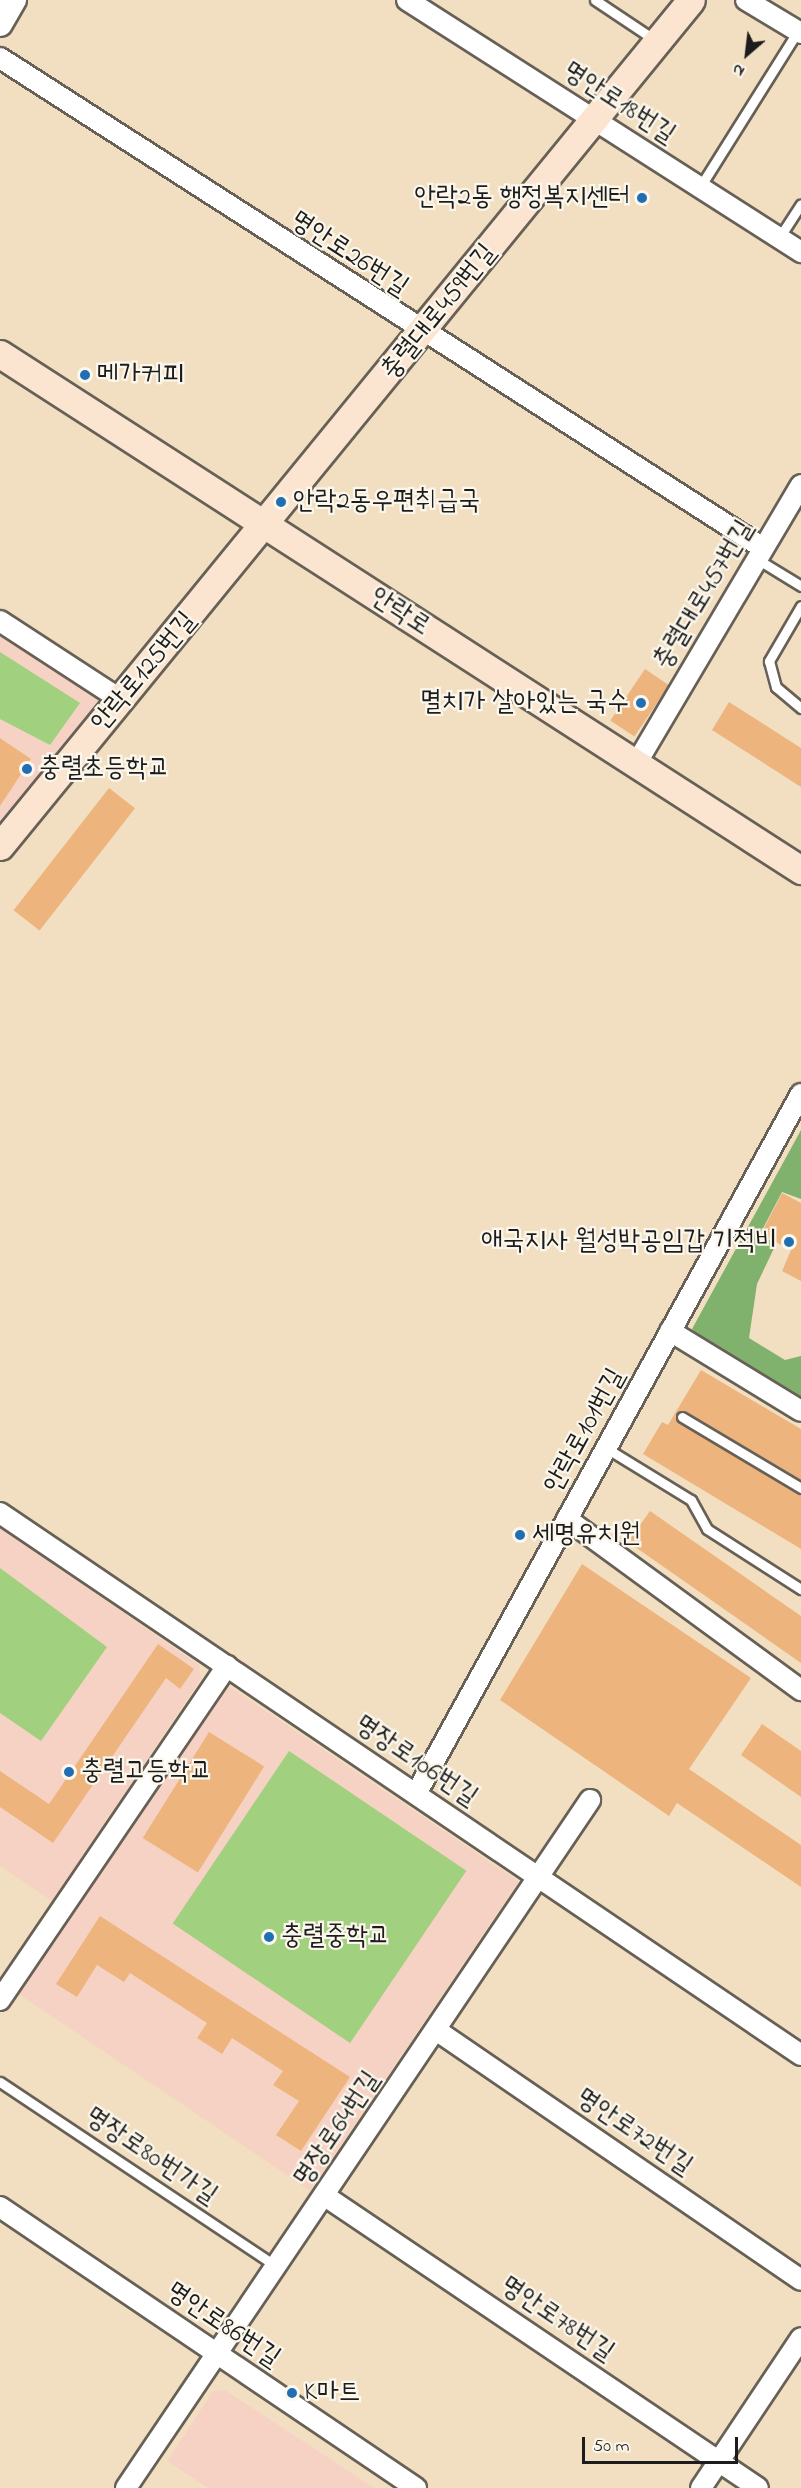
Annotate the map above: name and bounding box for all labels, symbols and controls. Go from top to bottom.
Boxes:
north arrow [717,24,777,84]
street label: 명안로18번길 [557,55,681,151]
text: N [728,57,749,83]
place label: 안락2동 행정복지센터 [414,182,630,214]
marker: 안락2동 행정복지센터 [635,191,649,205]
street label: 명안로26번길 [284,204,414,304]
street label: 충렬대로459번길 [374,238,504,386]
place label: 메가커피 [97,359,184,391]
marker: 메가커피 [78,368,92,382]
place label: 안락2동우편취급국 [293,486,480,518]
marker: 안락2동우편취급국 [274,495,288,509]
street label: 충렬대로457번길 [647,515,761,675]
street label: 안락로 [364,581,436,643]
street label: 안락로125번길 [85,606,203,738]
place label: 멸치가 살아있는 국수 [420,687,629,719]
marker: 멸치가 살아있는 국수 [634,696,648,710]
place label: 충렬초등학교 [39,753,169,785]
marker: 충렬초등학교 [20,762,34,776]
place label: 애국지사 월성박공임갑 기적비 [481,1226,777,1258]
marker: 애국지사 월성박공임갑 기적비 [782,1235,796,1249]
street label: 안락로101번길 [538,1363,632,1499]
place label: 세명유치원 [532,1519,641,1551]
marker: 세명유치원 [513,1528,527,1542]
street label: 명장로106번길 [349,1708,483,1814]
place label: 충렬고등학교 [81,1756,211,1788]
marker: 충렬고등학교 [62,1765,76,1779]
place label: 충렬중학교 [281,1921,390,1953]
marker: 충렬중학교 [262,1930,276,1944]
street label: 명장로64번길 [287,2065,387,2193]
street label: 명안로72번길 [570,2081,698,2183]
street label: 명장로80번가길 [79,2100,223,2212]
street label: 명안로78번길 [494,2269,620,2369]
street label: 명안로86번길 [160,2275,286,2375]
place label: K마트 [304,2377,361,2409]
marker: K마트 [285,2386,299,2400]
scale bar [585,2425,741,2463]
text: 50 m [593,2434,630,2460]

